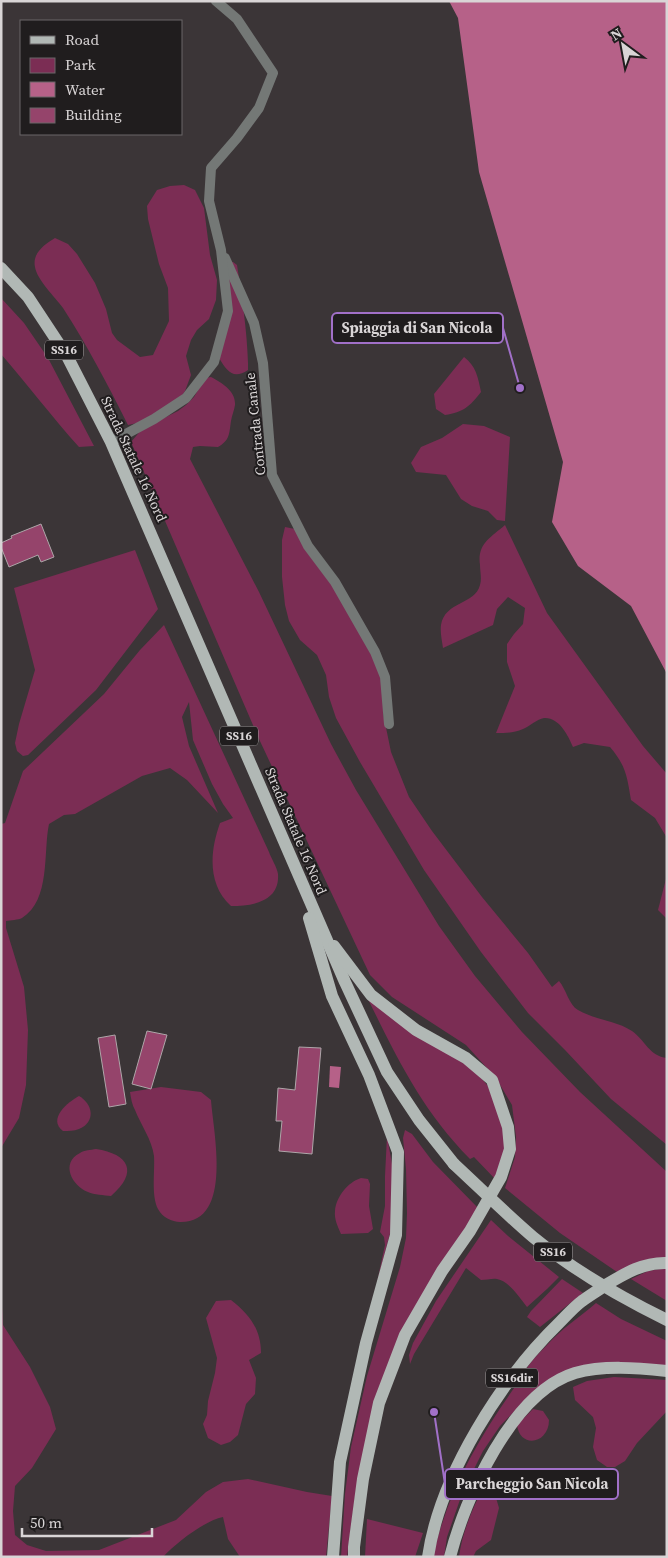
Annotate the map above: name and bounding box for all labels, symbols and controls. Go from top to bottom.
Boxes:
legend [20,20,182,135]
north arrow [598,20,648,70]
text: N [606,23,626,45]
text: Road [65,29,99,50]
text: Park [65,54,97,75]
text: Water [65,79,106,100]
text: Building [65,104,122,125]
callout: Spiaggia di San Nicola [332,313,503,343]
text: Spiaggia di San Nicola [341,317,494,338]
road number: SS16 [45,340,83,360]
street label: Contrada Canale [240,372,270,476]
street label: Strada Statale 16 Nord [96,393,172,525]
road number: SS16 [220,726,258,746]
street label: Strada Statale 16 Nord [260,764,332,898]
road number: SS16 [534,1242,572,1262]
road number: SS16dir [486,1369,538,1388]
callout: Parcheggio San Nicola [445,1469,618,1499]
text: Parcheggio San Nicola [455,1473,610,1494]
scale bar [22,1506,152,1538]
text: 50 m [30,1512,62,1533]

